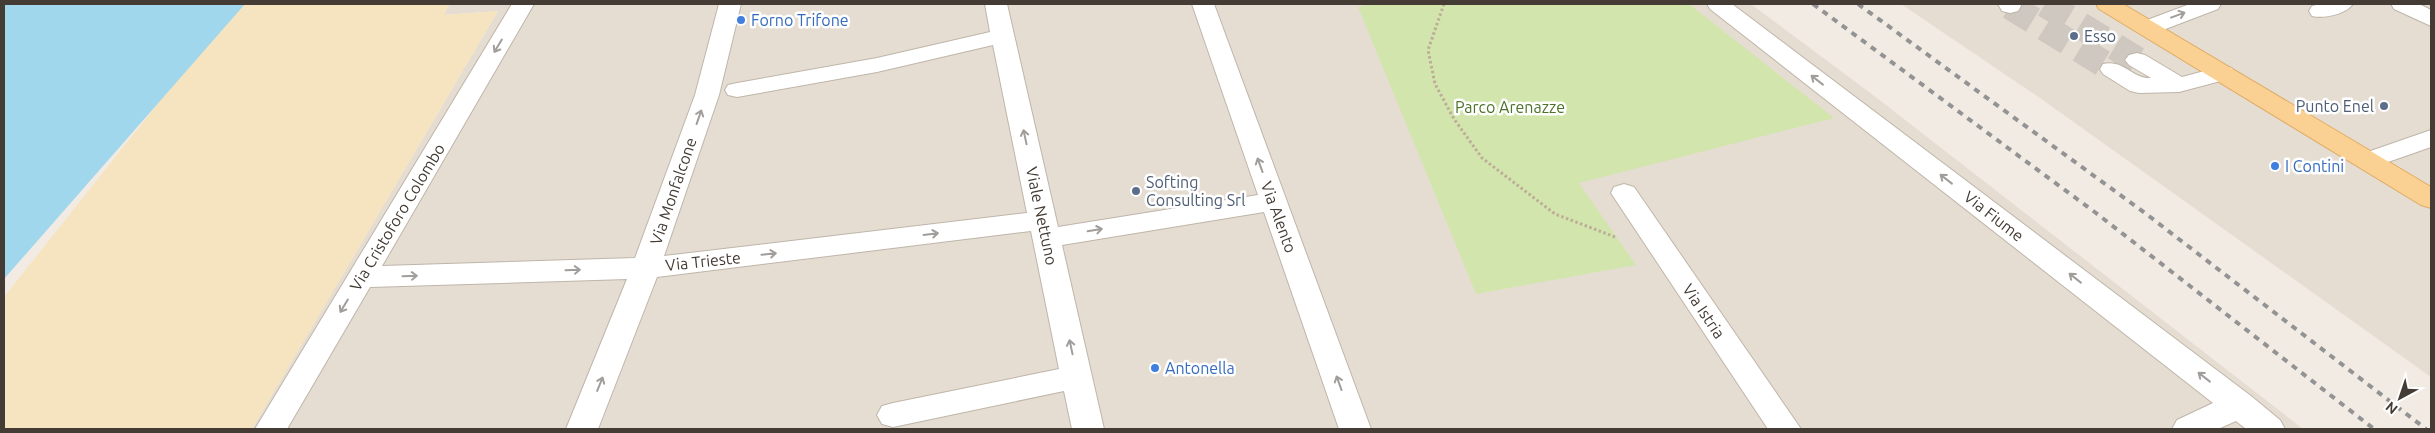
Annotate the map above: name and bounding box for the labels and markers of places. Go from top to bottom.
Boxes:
place label: Forno Trifone [751,11,849,29]
marker: Forno Trifone [735,14,747,26]
place label: Esso [2084,27,2116,45]
marker: Esso [2068,30,2080,42]
place label: Punto Enel [2296,97,2374,115]
marker: Punto Enel [2378,100,2390,112]
place label: I Contini [2285,157,2344,175]
marker: I Contini [2269,160,2281,172]
place label: Softing Consulting Srl [1146,173,1245,209]
marker: Softing Consulting Srl [1130,185,1142,197]
place label: Antonella [1165,359,1235,377]
marker: Antonella [1149,362,1161,374]

